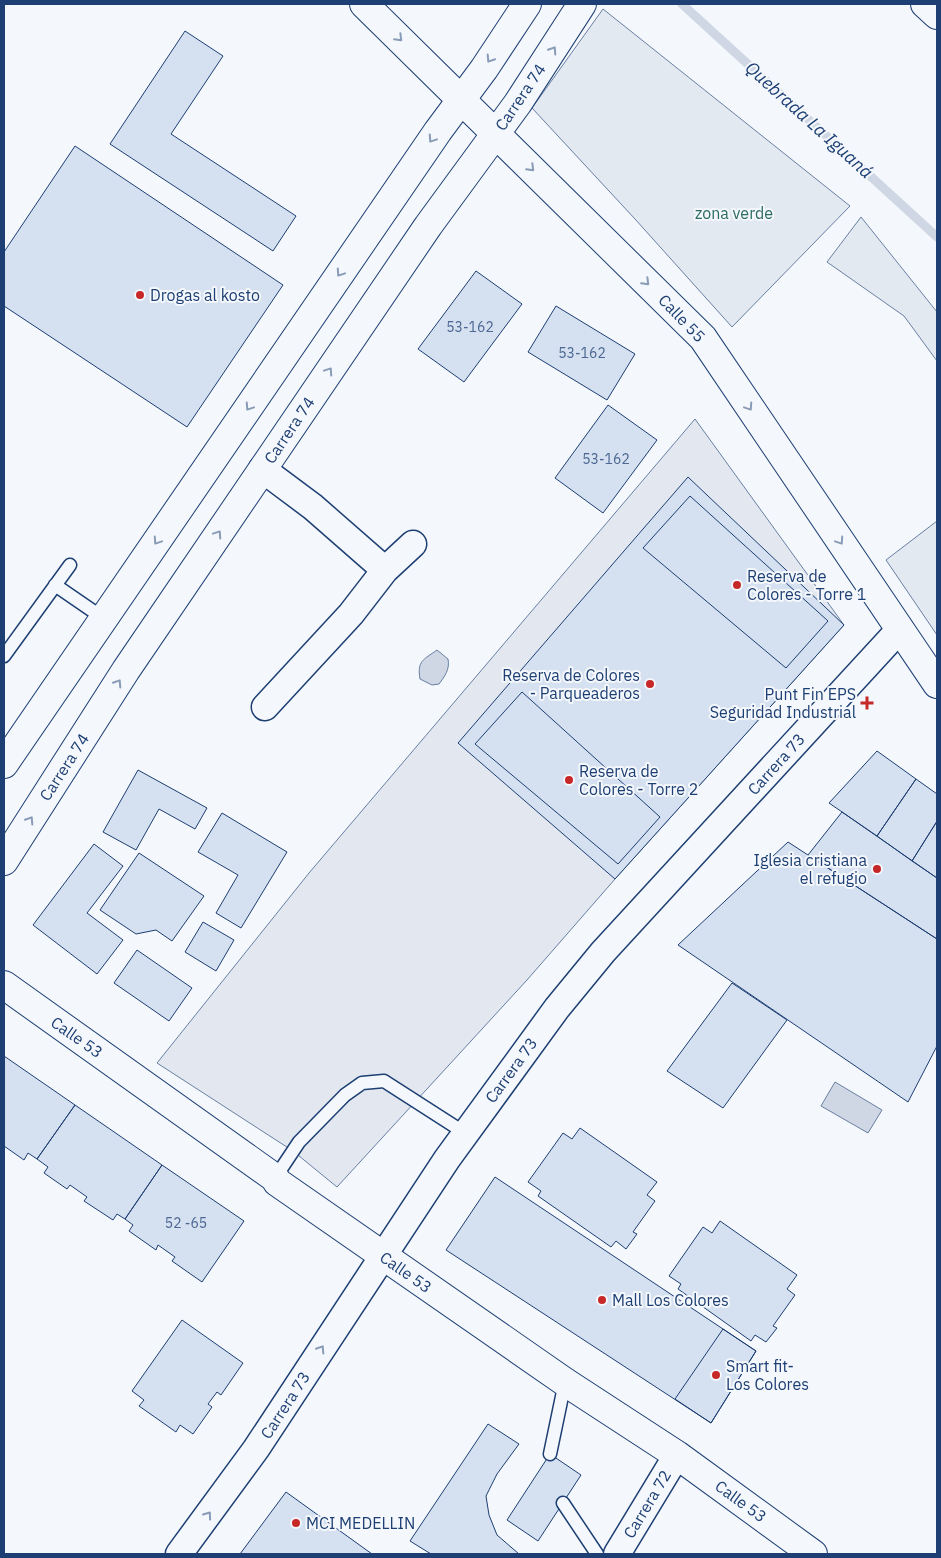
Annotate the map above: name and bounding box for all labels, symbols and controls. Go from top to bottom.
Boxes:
one-way arrow [393,32,402,41]
one-way arrow [546,46,556,55]
one-way arrow [487,54,497,63]
water label: Quebrada La Iguaná [741,56,878,183]
street label: Carrera 74 [490,60,550,134]
one-way arrow [429,133,438,143]
one-way arrow [525,162,534,171]
park label: zona verde [695,203,773,223]
one-way arrow [337,268,347,277]
one-way arrow [640,276,649,285]
place label: Drogas al kosto [150,285,260,305]
marker: Drogas al kosto [134,289,146,301]
street label: Calle 55 [654,290,710,346]
house number: 53-162 [446,318,494,336]
house number: 53-162 [558,344,606,362]
one-way arrow [323,367,332,376]
street label: Carrera 74 [259,393,319,467]
one-way arrow [743,401,752,411]
one-way arrow [245,402,255,411]
house number: 53-162 [582,450,630,468]
one-way arrow [212,530,221,540]
one-way arrow [154,535,163,545]
one-way arrow [834,536,843,545]
place label: Reserva de Colores - Torre 1 [747,566,866,604]
marker: Reserva de Colores - Torre 1 [731,579,743,591]
place label: Reserva de Colores - Parqueaderos [502,665,640,703]
marker: Reserva de Colores - Parqueaderos [644,678,656,690]
one-way arrow [111,679,121,688]
place label: Punt Fin EPS Seguridad Industrial [710,684,856,722]
marker: Punt Fin EPS Seguridad Industrial [860,696,874,710]
street label: Carrera 73 [743,729,809,799]
street label: Carrera 74 [35,730,93,804]
place label: Reserva de Colores - Torre 2 [579,761,698,799]
marker: Reserva de Colores - Torre 2 [563,774,575,786]
one-way arrow [24,816,33,826]
place label: Iglesia cristiana el refugio [754,850,867,888]
marker: Iglesia cristiana el refugio [871,863,883,875]
street label: Calle 53 [47,1012,107,1062]
street label: Carrera 73 [480,1033,542,1107]
house number: 52 -65 [165,1214,207,1232]
street label: Calle 53 [376,1247,436,1297]
place label: Mall Los Colores [612,1290,729,1310]
marker: Mall Los Colores [596,1294,608,1306]
one-way arrow [315,1346,324,1355]
place label: Smart fit- Los Colores [726,1356,809,1394]
street label: Carrera 73 [256,1368,314,1442]
marker: Smart fit- Los Colores [710,1369,722,1381]
street label: Carrera 72 [619,1466,675,1542]
street label: Calle 53 [711,1476,771,1526]
one-way arrow [202,1511,211,1521]
place label: MCI MEDELLIN [306,1513,415,1533]
marker: MCI MEDELLIN [290,1517,302,1529]

